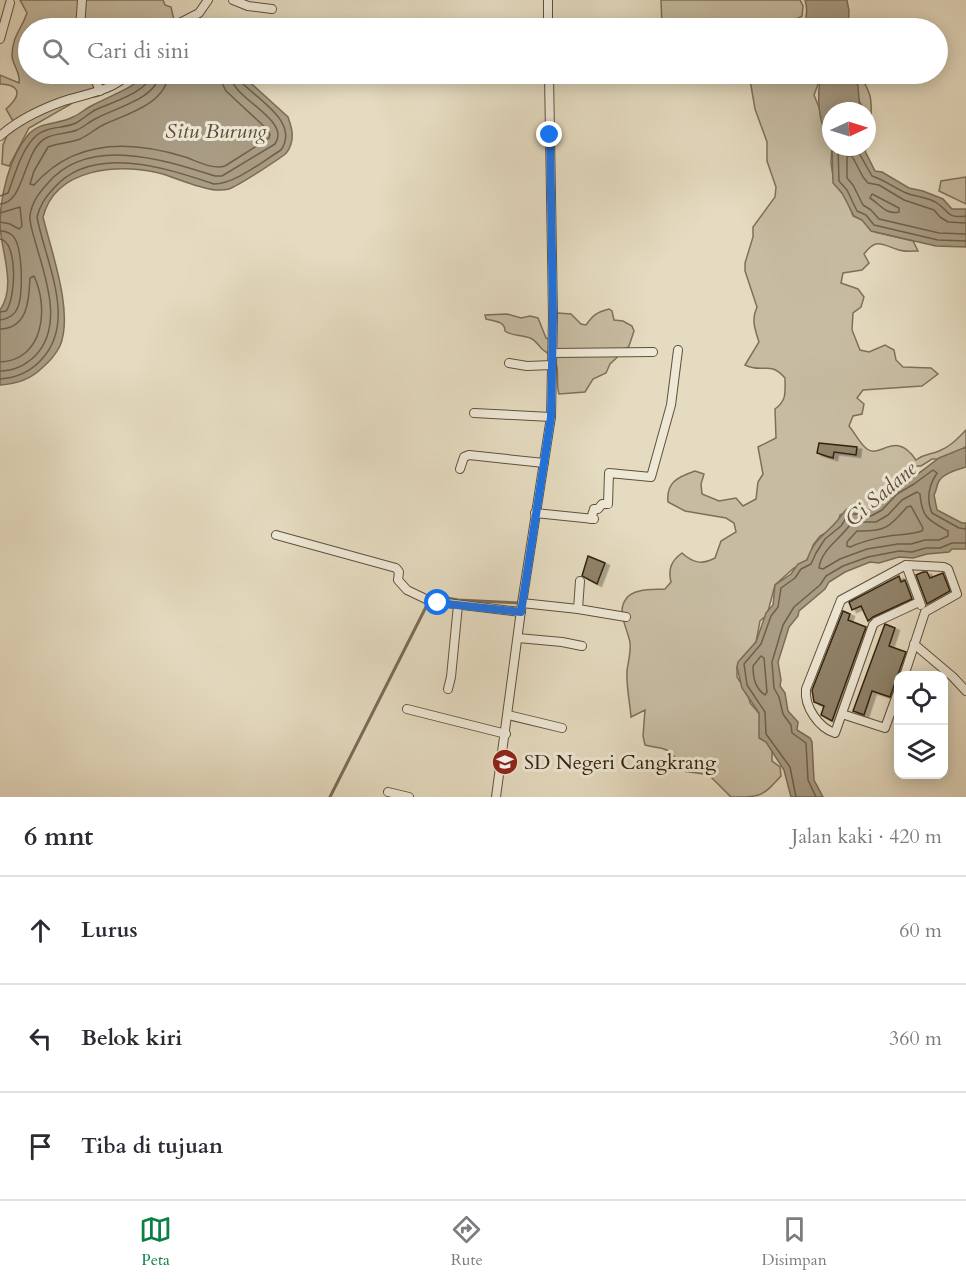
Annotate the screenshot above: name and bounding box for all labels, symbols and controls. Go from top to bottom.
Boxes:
search box [18,18,948,84]
icon: search [39,35,72,68]
text: Cari di sini [87,36,190,66]
north arrow [822,102,876,156]
water label: Situ Burung [165,117,267,146]
route end [536,121,562,147]
water label: Ci Sadane [839,454,924,533]
route start [424,589,450,615]
map controls [894,671,948,779]
button: locate [894,671,948,725]
button: layers [894,725,948,779]
school or university icon: SD Negeri Cangkrang [490,747,520,777]
place label: SD Negeri Cangkrang [524,749,717,776]
text: 6 mnt [24,819,93,854]
text: Jalan kaki · 420 m [792,823,942,850]
icon: ahead [24,914,57,947]
text: Lurus [81,915,138,945]
text: 60 m [899,917,942,944]
icon: left [24,1022,57,1055]
text: Belok kiri [81,1023,182,1053]
text: 360 m [889,1025,942,1052]
icon: arrive [24,1130,57,1163]
text: Tiba di tujuan [81,1131,223,1161]
tab: Peta [139,1213,172,1271]
tab: Rute [450,1213,483,1271]
tab: Disimpan [761,1213,827,1271]

